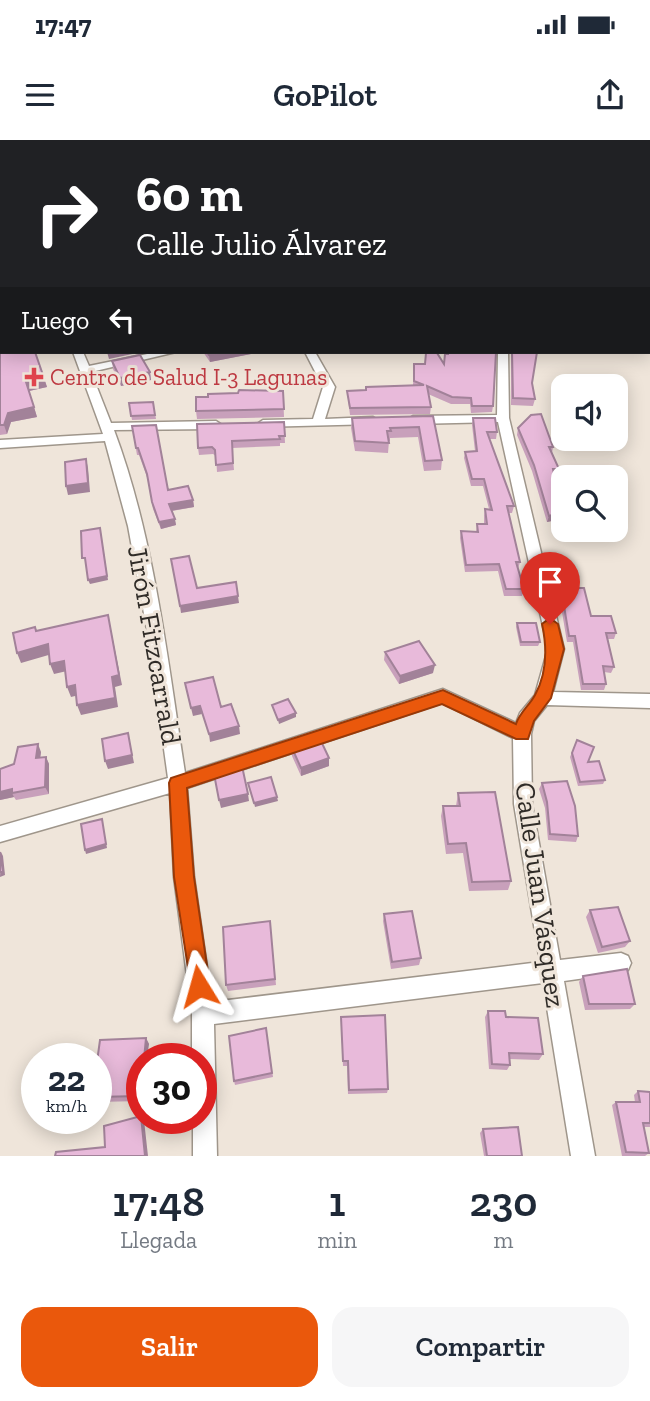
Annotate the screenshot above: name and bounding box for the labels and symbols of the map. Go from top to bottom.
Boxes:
place label: Centro de Salud I-3 Lagunas [50,363,327,391]
marker: Centro de Salud I-3 Lagunas [24,367,44,387]
street label: Jirón Fitzcarrald [121,543,188,747]
pin [520,552,580,624]
street label: Calle Juan Vásquez [508,780,573,1010]
position arrow [162,949,236,1023]
speed limit sign: 30 [126,1043,217,1134]

